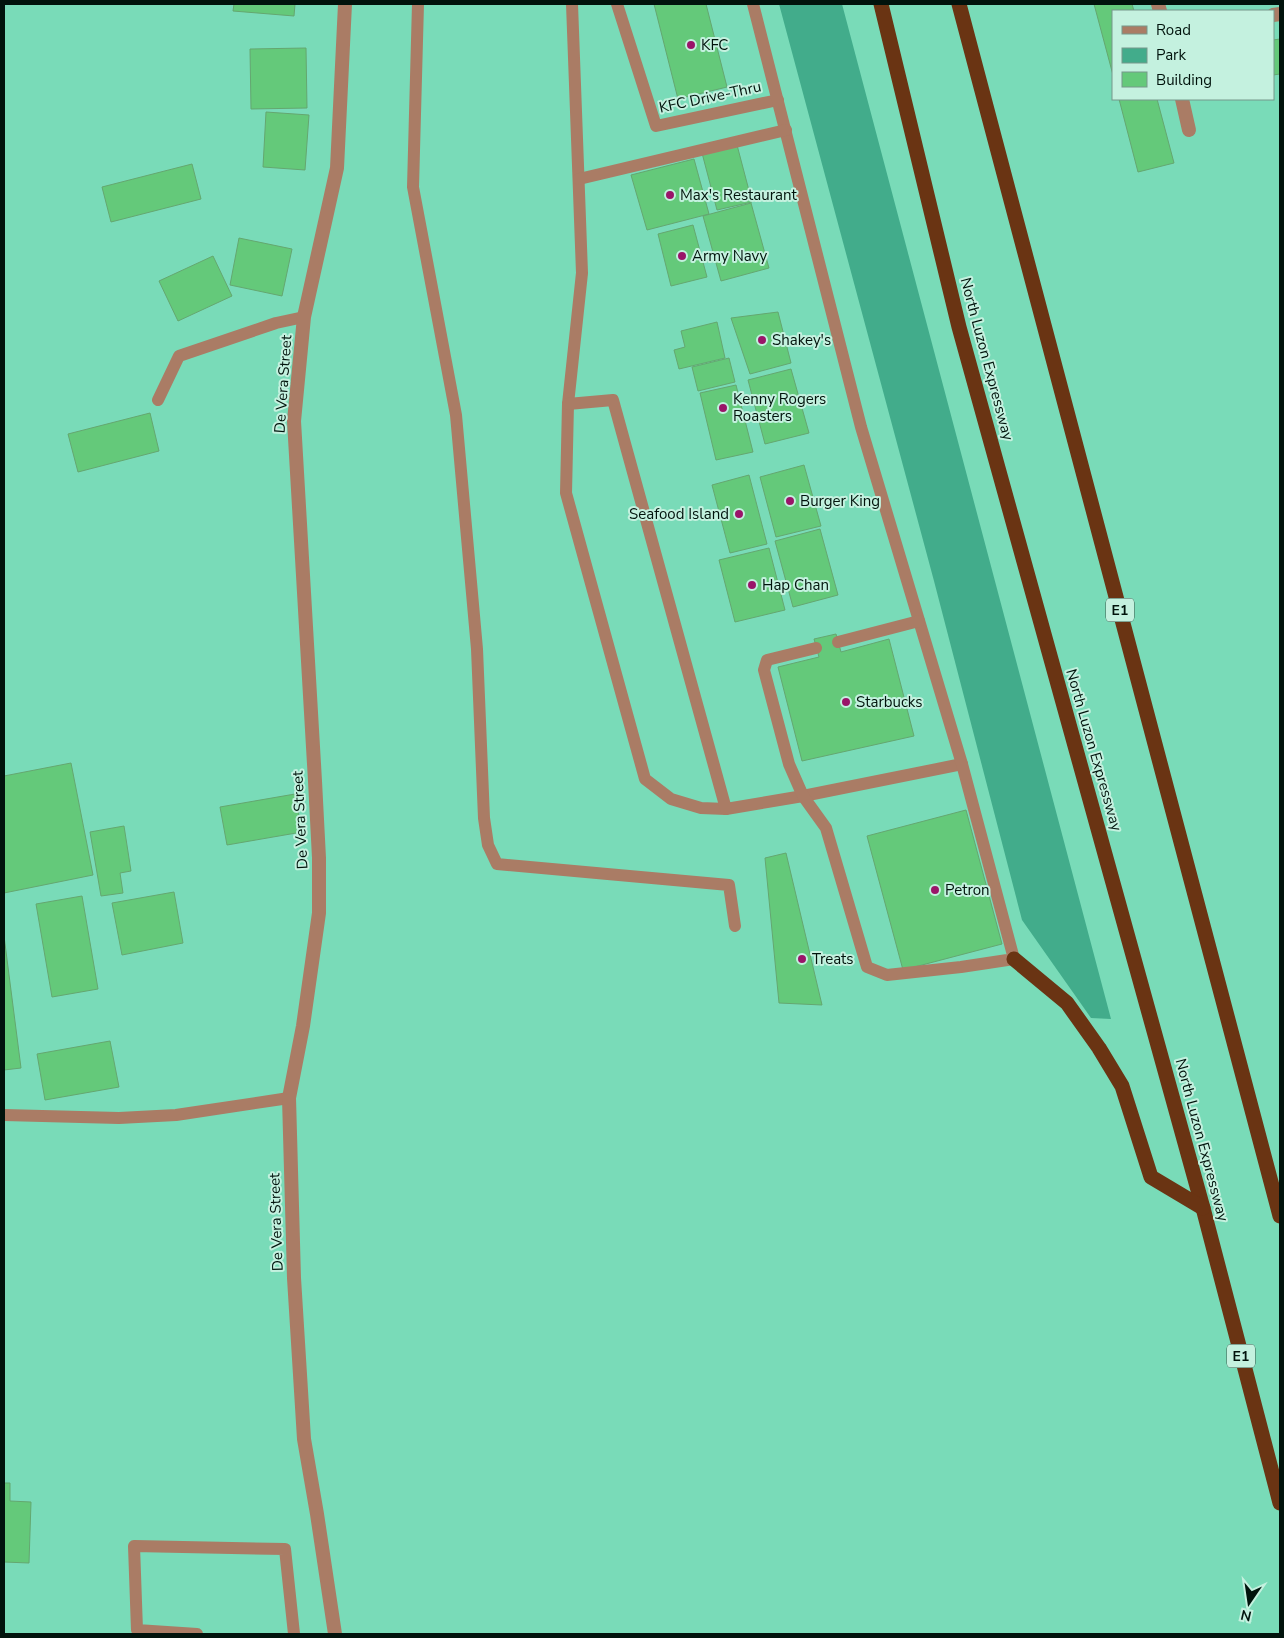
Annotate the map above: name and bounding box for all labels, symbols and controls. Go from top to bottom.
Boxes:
legend [1112,10,1274,100]
text: Road [1156,20,1191,40]
place label: KFC [701,35,728,55]
marker: KFC [685,39,697,51]
text: Park [1156,45,1186,65]
text: Building [1156,70,1212,90]
street label: KFC Drive-Thru [657,76,763,118]
place label: Max's Restaurant [680,185,797,205]
marker: Max's Restaurant [664,189,676,201]
place label: Army Navy [692,246,768,266]
marker: Army Navy [676,250,688,262]
street label: North Luzon Expressway [956,275,1018,443]
place label: Shakey's [772,330,831,350]
street label: De Vera Street [270,333,296,434]
marker: Shakey's [756,334,768,346]
place label: Kenny Rogers Roasters [733,389,826,426]
marker: Kenny Rogers Roasters [717,402,729,414]
place label: Burger King [800,491,880,511]
marker: Burger King [784,495,796,507]
place label: Seafood Island [629,504,729,524]
marker: Seafood Island [733,508,745,520]
place label: Hap Chan [762,575,829,595]
marker: Hap Chan [746,579,758,591]
road number: E1 [1106,598,1134,622]
street label: North Luzon Expressway [1061,667,1127,834]
place label: Starbucks [856,692,922,712]
marker: Starbucks [840,696,852,708]
street label: De Vera Street [287,770,313,870]
place label: Petron [945,880,990,900]
marker: Petron [929,884,941,896]
place label: Treats [812,949,854,969]
marker: Treats [796,953,808,965]
street label: North Luzon Expressway [1171,1056,1233,1224]
street label: De Vera Street [264,1172,288,1272]
road number: E1 [1227,1344,1255,1368]
north arrow [1224,1578,1274,1628]
text: N [1239,1605,1253,1626]

